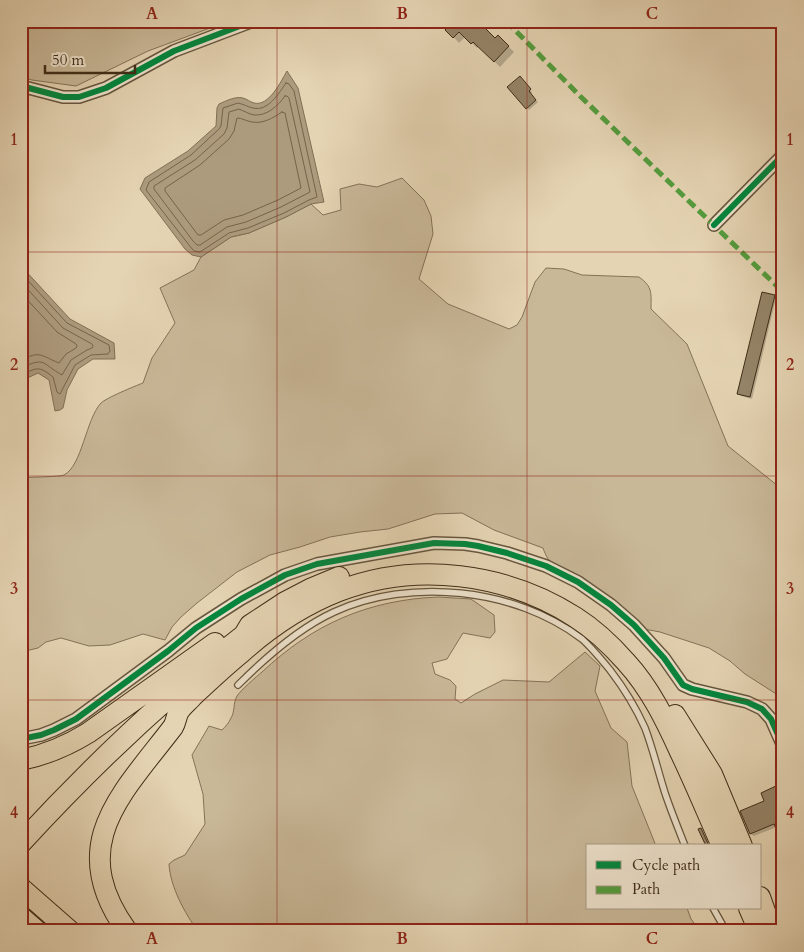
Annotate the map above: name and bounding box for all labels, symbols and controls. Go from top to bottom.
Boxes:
text: A [146,3,158,25]
text: B [396,3,408,25]
text: C [646,3,658,25]
scale bar [45,42,135,74]
text: 50 m [52,50,84,70]
text: 1 [10,129,18,151]
text: 1 [786,129,794,151]
text: 2 [10,354,18,376]
text: 2 [786,354,794,376]
text: 3 [10,578,18,600]
text: 3 [786,578,794,600]
text: 4 [10,802,18,824]
text: 4 [786,802,794,824]
legend [586,844,762,910]
text: Cycle path [632,855,701,875]
text: Path [632,879,661,899]
text: A [146,928,158,950]
text: B [396,928,408,950]
text: C [646,928,658,950]

